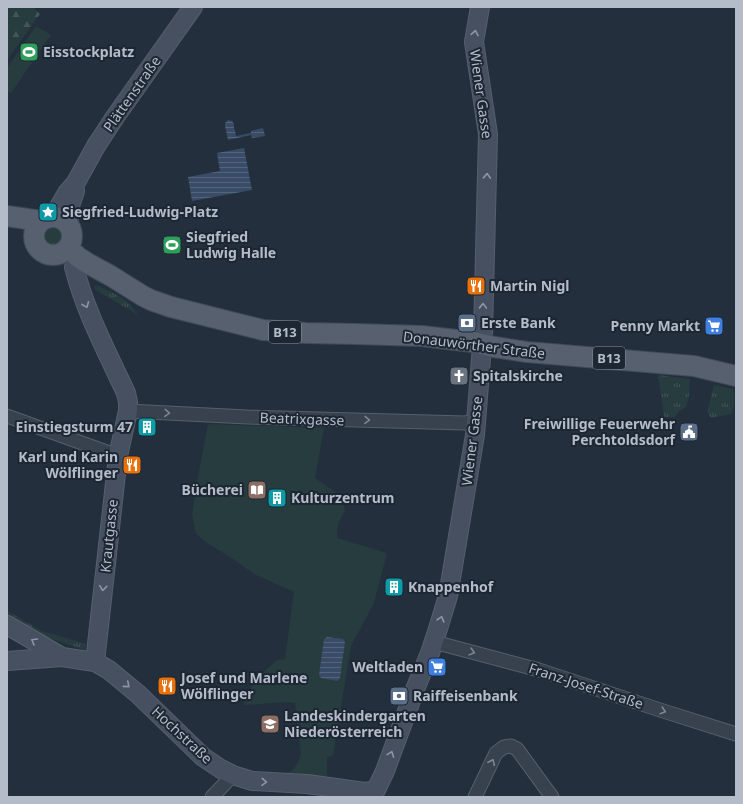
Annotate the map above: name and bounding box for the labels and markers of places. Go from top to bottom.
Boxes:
sports icon: Eisstockplatz [18,41,40,63]
place label: Eisstockplatz [43,42,134,61]
place icon: Siegfried-Ludwig-Platz [37,201,59,223]
place label: Siegfried-Ludwig-Platz [62,202,218,221]
place label: Siegfried Ludwig Halle [186,227,276,262]
sports icon: Siegfried Ludwig Halle [161,234,183,256]
restaurant icon: Martin Nigl [465,275,487,297]
place label: Martin Nigl [490,276,569,295]
bank icon: Erste Bank [456,312,478,334]
place label: Erste Bank [481,313,556,332]
supermarket icon: Penny Markt [703,315,725,337]
place label: Penny Markt [611,316,700,335]
church icon: Spitalskirche [448,365,470,387]
place label: Spitalskirche [473,366,563,385]
place label: Freiwillige Feuerwehr Perchtoldsdorf [524,414,677,449]
building icon: Einstiegsturm 47 [136,416,158,438]
place label: Einstiegsturm 47 [16,417,133,436]
public building icon: Freiwillige Feuerwehr Perchtoldsdorf [678,421,700,443]
place label: Karl und Karin Wölflinger [18,447,119,482]
restaurant icon: Karl und Karin Wölflinger [121,454,143,476]
library icon: Bücherei [246,479,268,501]
place label: Bücherei [181,480,243,499]
building icon: Kulturzentrum [266,487,288,509]
place label: Kulturzentrum [291,488,394,507]
building icon: Knappenhof [383,576,405,598]
place label: Knappenhof [408,577,495,596]
supermarket icon: Weltladen [426,656,448,678]
place label: Weltladen [352,657,423,676]
place label: Josef und Marlene Wölflinger [179,668,307,703]
restaurant icon: Josef und Marlene Wölflinger [156,675,178,697]
bank icon: Raiffeisenbank [388,685,410,707]
place label: Raiffeisenbank [413,686,518,705]
place label: Landeskindergarten Niederösterreich [284,706,426,741]
school or university icon: Landeskindergarten Niederösterreich [259,713,281,735]

